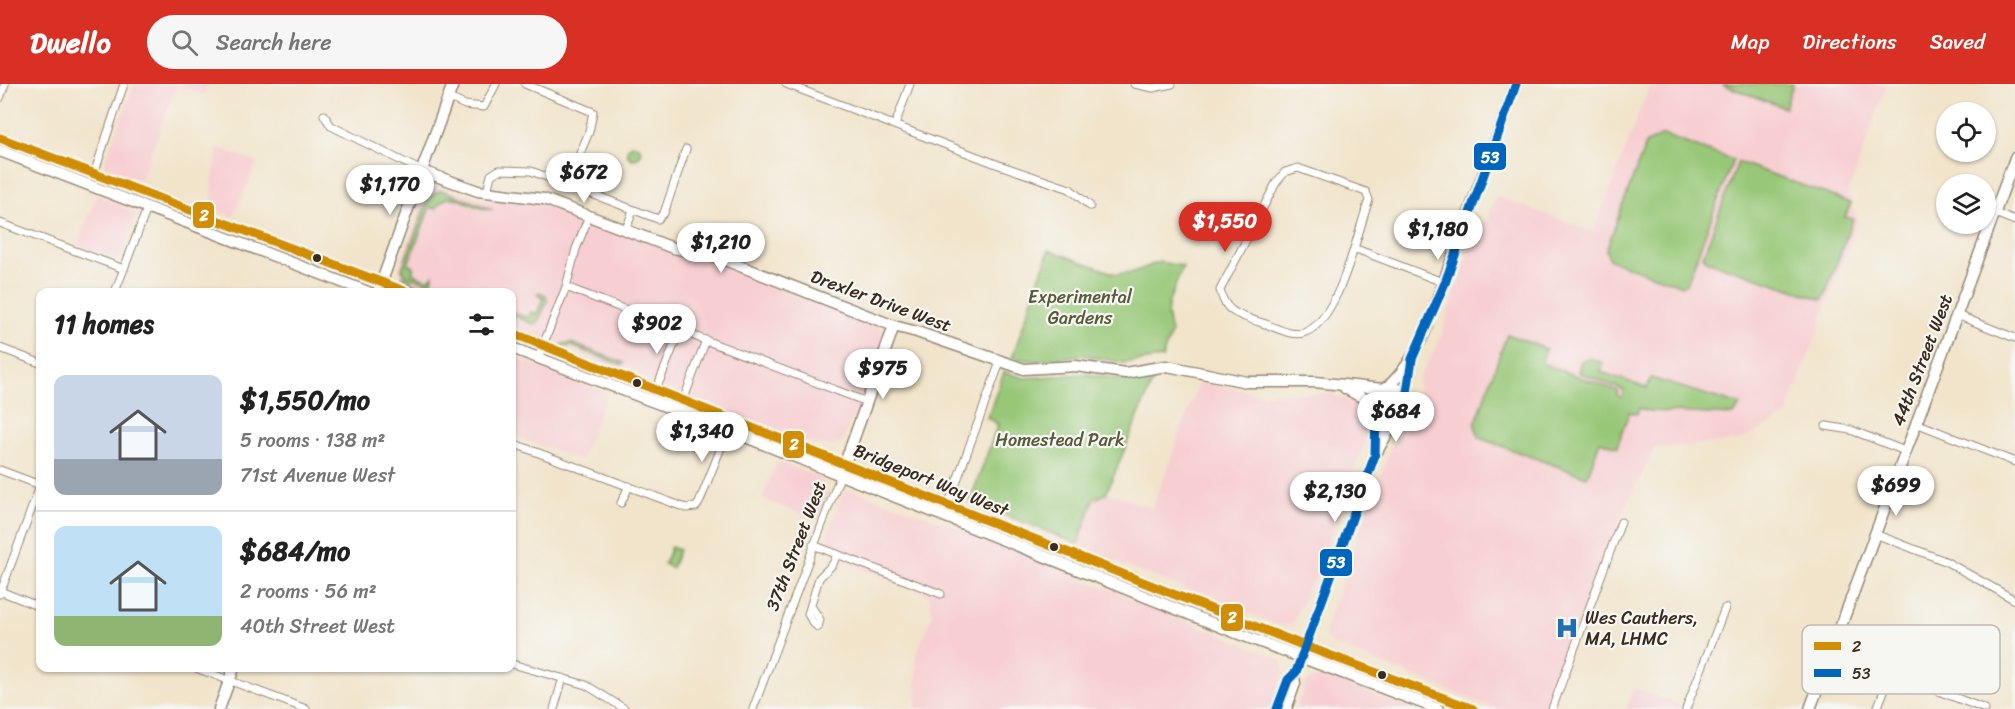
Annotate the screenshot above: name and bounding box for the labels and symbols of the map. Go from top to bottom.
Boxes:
line badge: 53 [1473,142,1507,171]
text: 53 [1481,143,1499,172]
pin: $672 [548,153,620,204]
pin: $1,170 [341,165,439,216]
line badge: 2 [192,201,215,229]
text: 2 [198,201,209,230]
pin: $1,550 [1176,202,1274,253]
pin: $1,180 [1389,210,1487,261]
pin: $1,210 [672,223,770,274]
unlabelled marker [311,252,323,264]
street label: Drexler Drive West [806,261,956,341]
park label: Experimental Gardens [1028,281,1133,334]
street label: 44th Street West [1882,289,1962,431]
pin: $902 [621,304,693,355]
pin: $975 [847,349,919,400]
unlabelled marker [631,377,643,389]
pin: $684 [1360,392,1432,443]
pin: $1,340 [653,412,751,463]
park label: Homestead Park [995,424,1125,456]
line badge: 2 [782,430,805,459]
text: 2 [788,430,799,459]
street label: Bridgeport Way West [848,434,1014,526]
pin: $699 [1860,466,1932,517]
pin: $2,130 [1286,472,1384,523]
street label: 37th Street West [757,476,836,616]
unlabelled marker [1048,541,1060,553]
line badge: 53 [1319,548,1353,577]
text: 53 [1327,548,1345,577]
place label: Wes Cauthers, MA, LHMC [1585,602,1698,655]
line badge: 2 [1220,603,1244,632]
text: 2 [1226,603,1237,632]
hospital icon: Wes Cauthers, MA, LHMC [1554,615,1580,641]
legend [1802,625,2000,694]
text: 2 [1852,632,1861,661]
text: 53 [1852,659,1871,688]
unlabelled marker [1376,669,1388,681]

